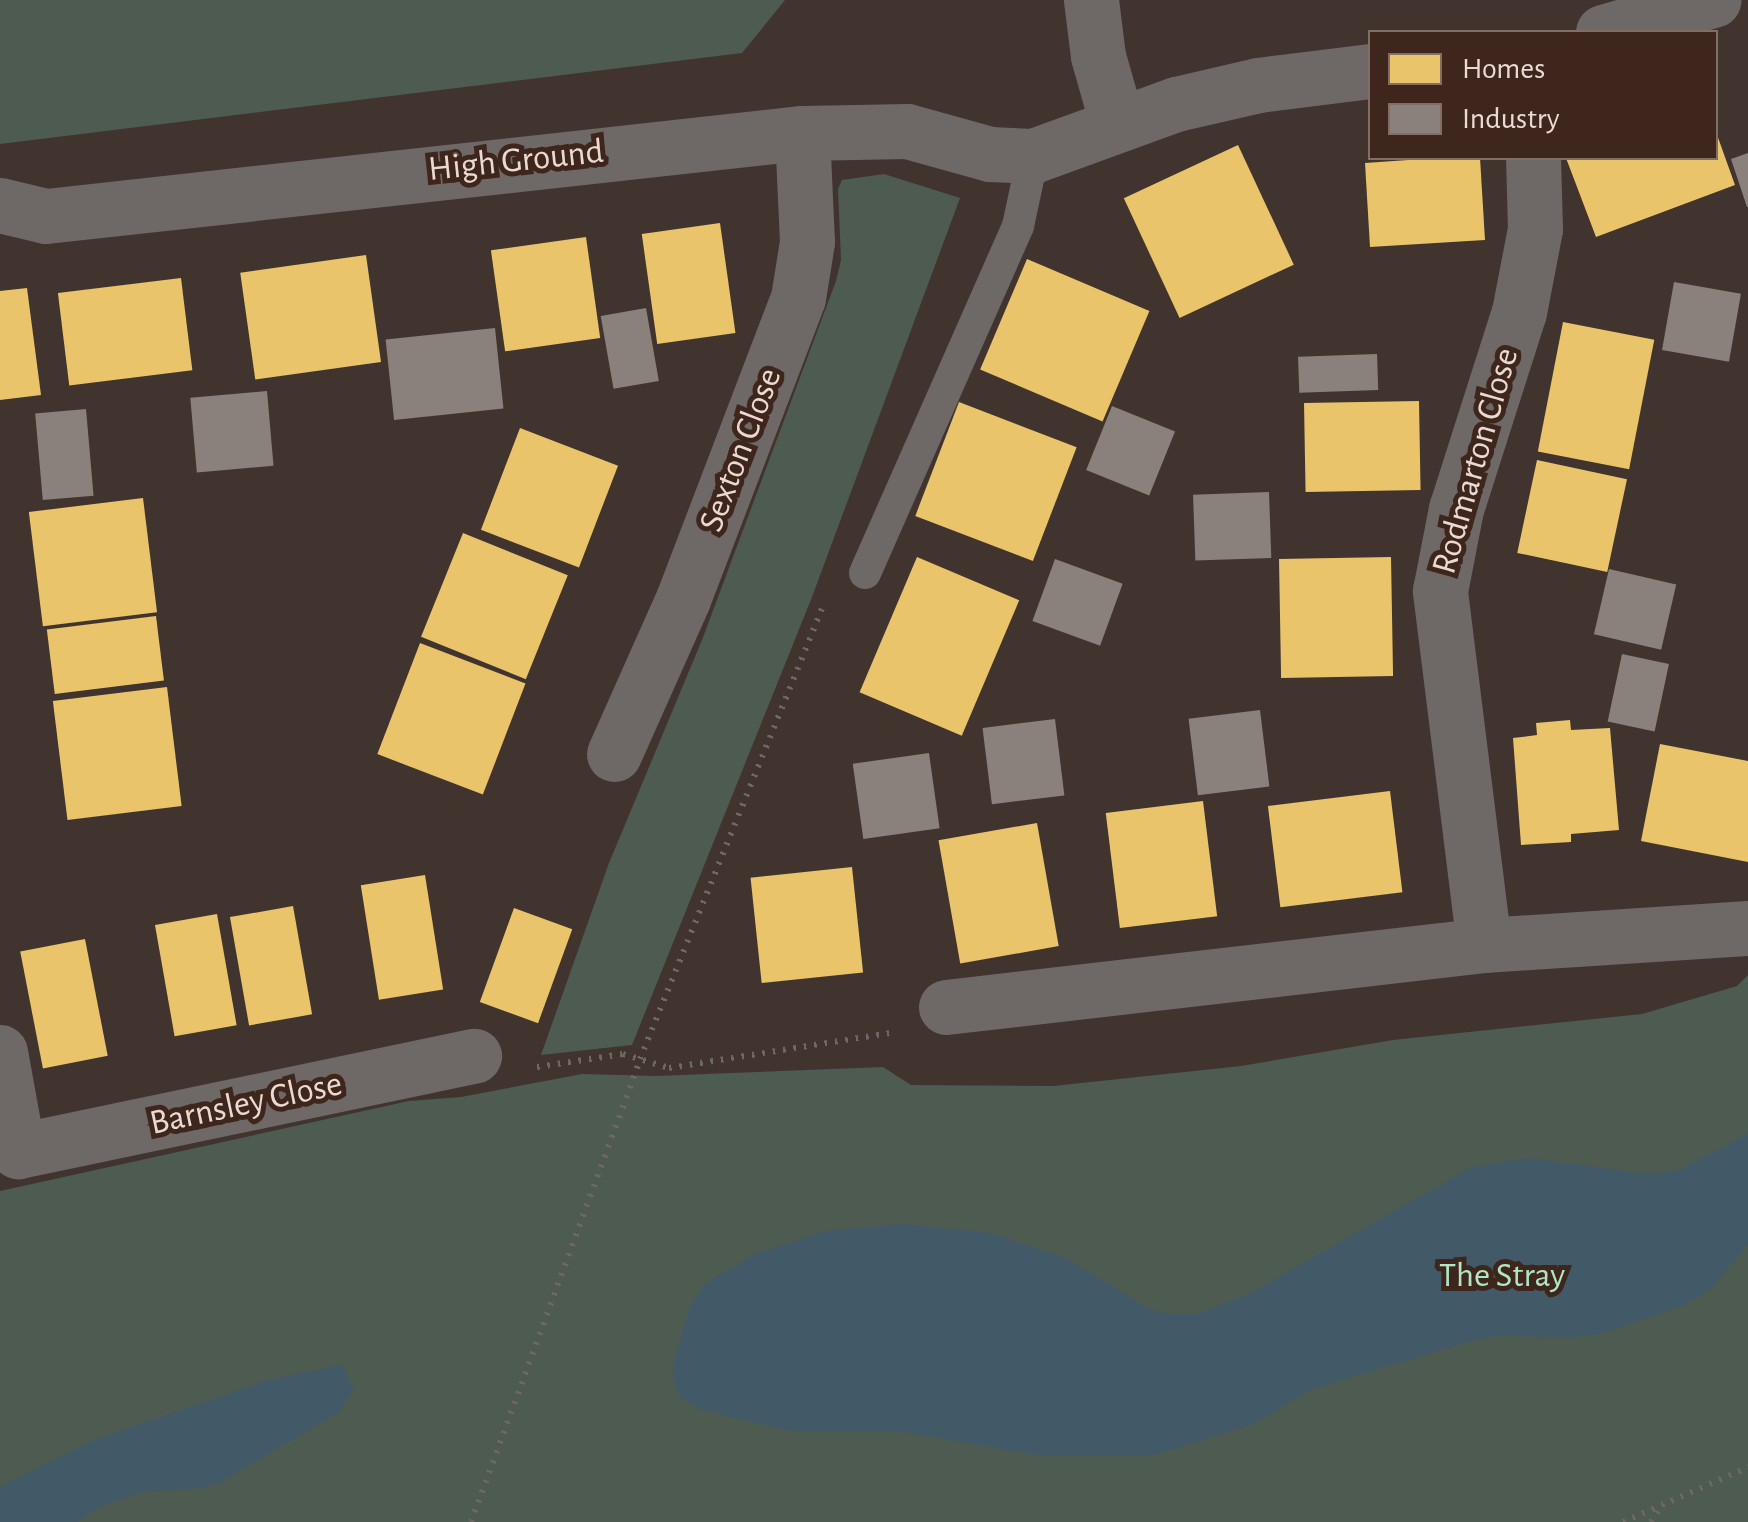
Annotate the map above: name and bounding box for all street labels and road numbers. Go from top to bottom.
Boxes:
street label: High Ground [426,131,606,191]
street label: Rodmarton Close [1424,343,1528,579]
street label: Sexton Close [691,362,791,538]
street label: Barnsley Close [146,1063,346,1145]

